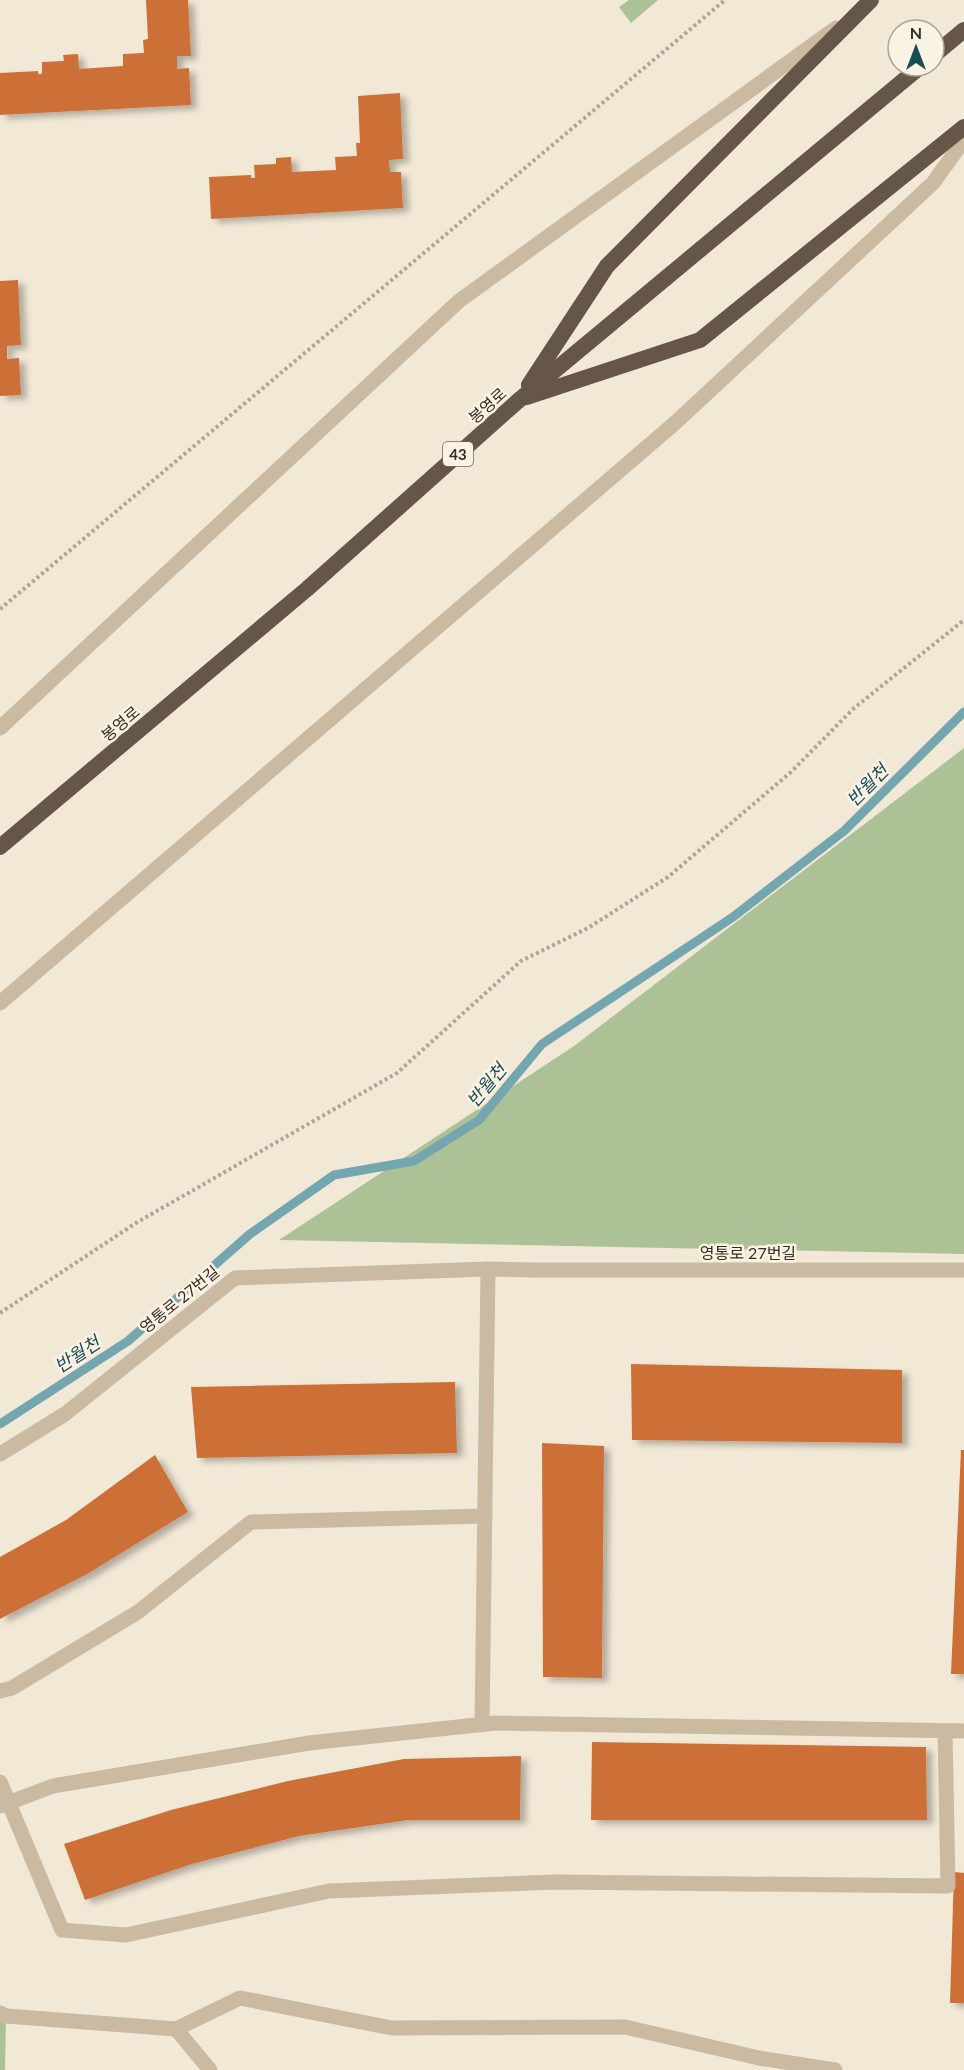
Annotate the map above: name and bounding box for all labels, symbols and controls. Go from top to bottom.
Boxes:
north arrow [886,18,946,78]
text: N [910,23,922,42]
street label: 봉영로 [464,383,510,427]
road number: 43 [443,442,473,466]
street label: 봉영로 [97,701,143,744]
water label: 반월천 [842,758,894,810]
water label: 반월천 [462,1057,512,1111]
street label: 영통로 27번길 [700,1243,796,1262]
street label: 영통로 27번길 [136,1261,222,1337]
water label: 반월천 [50,1330,106,1377]

